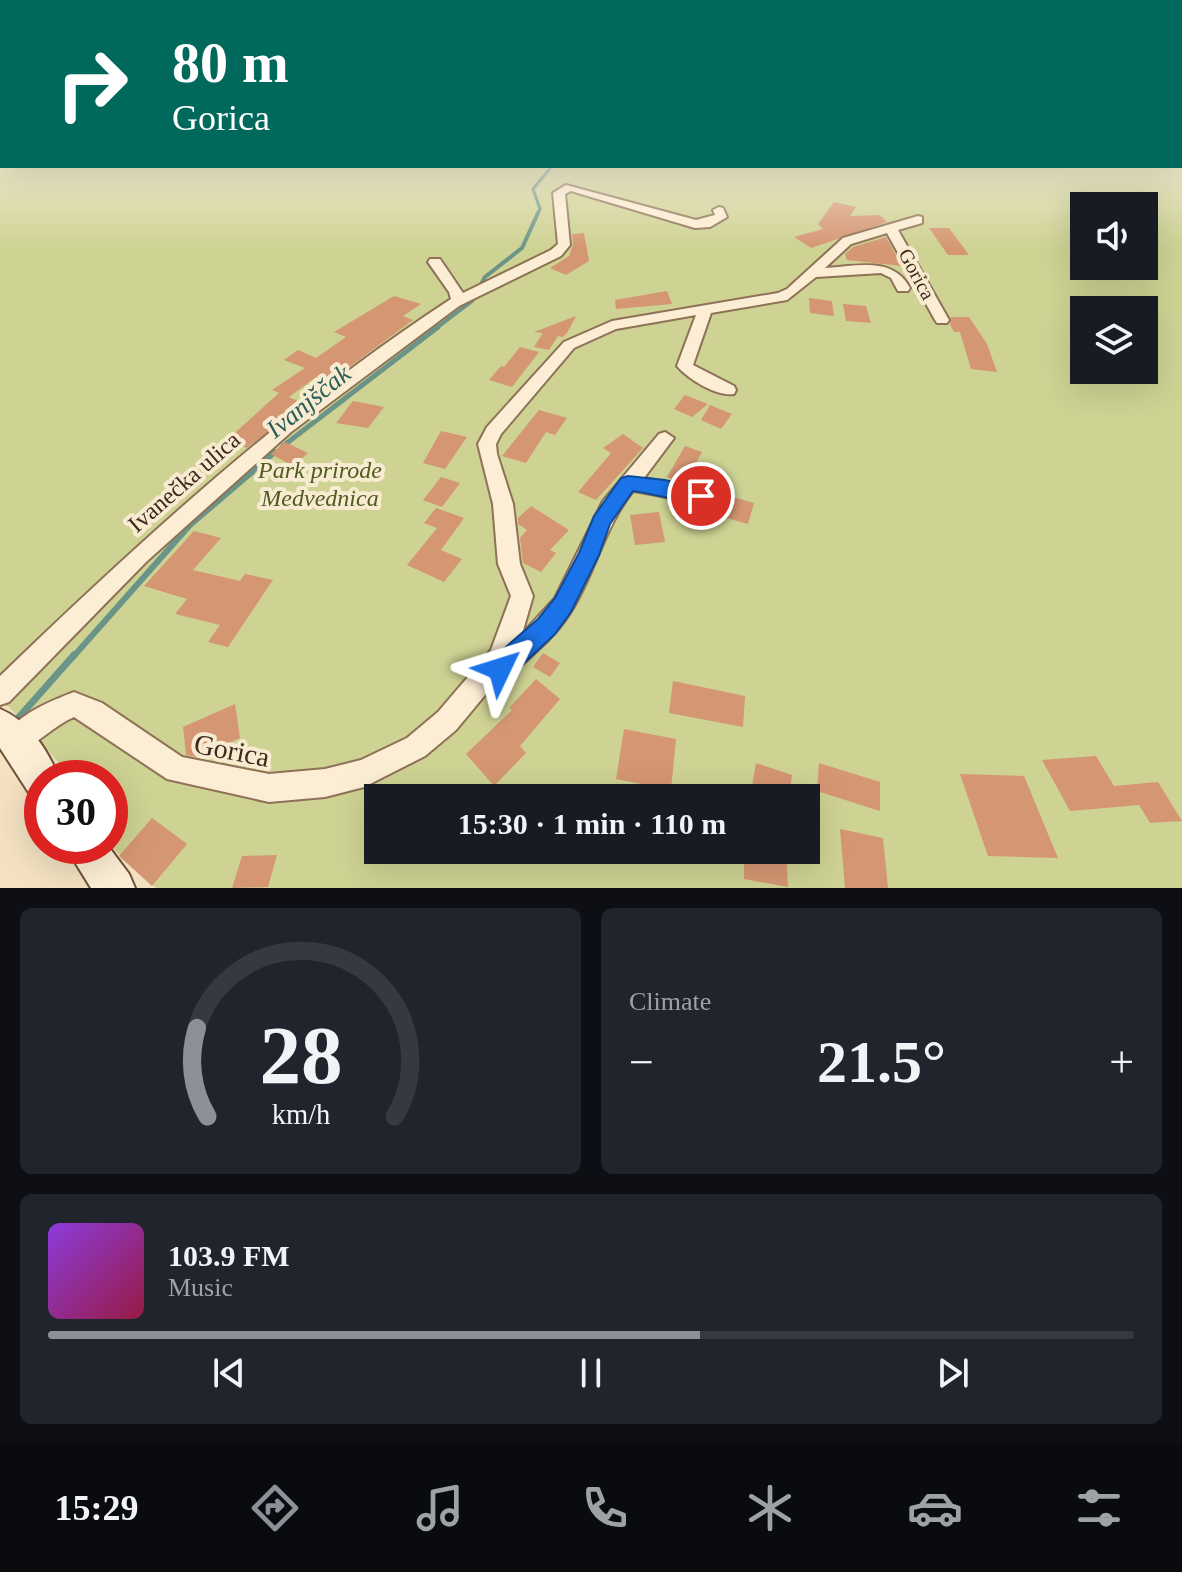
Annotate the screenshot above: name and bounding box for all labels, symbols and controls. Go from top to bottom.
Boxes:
icon: right [40,32,144,136]
text: 80 m [172,32,289,94]
text: Gorica [172,98,270,138]
map controls [1070,192,1158,384]
button: sound [1070,192,1158,280]
street label: Gorica [895,245,940,303]
button: layers [1070,296,1158,384]
water label: Ivanjščak [260,358,357,445]
street label: Ivanečka ulica [123,426,245,537]
park label: Park prirode Medvednica [257,457,382,511]
pin [667,462,735,530]
icon: arrive [679,474,723,518]
position arrow [458,627,542,711]
street label: Gorica [192,728,273,773]
speed limit sign: 30 [24,760,128,864]
text: 15:30 · 1 min · 110 m [458,807,726,840]
text: Climate [629,987,711,1016]
text: 28 [259,1009,342,1101]
text: 21.5° [817,1029,946,1095]
text: − [629,1038,654,1087]
text: + [1109,1038,1134,1087]
text: km/h [271,1099,330,1130]
text: 103.9 FM [168,1239,290,1272]
text: Music [168,1273,233,1302]
icon: previous [207,1351,251,1395]
icon: pause [569,1351,613,1395]
icon: next [931,1351,975,1395]
icon: directions [247,1480,303,1536]
icon: music [412,1480,468,1536]
icon: phone [577,1480,633,1536]
icon: climate [742,1480,798,1536]
icon: car [907,1480,963,1536]
icon: filters [1071,1480,1127,1536]
text: 15:29 [54,1488,138,1528]

